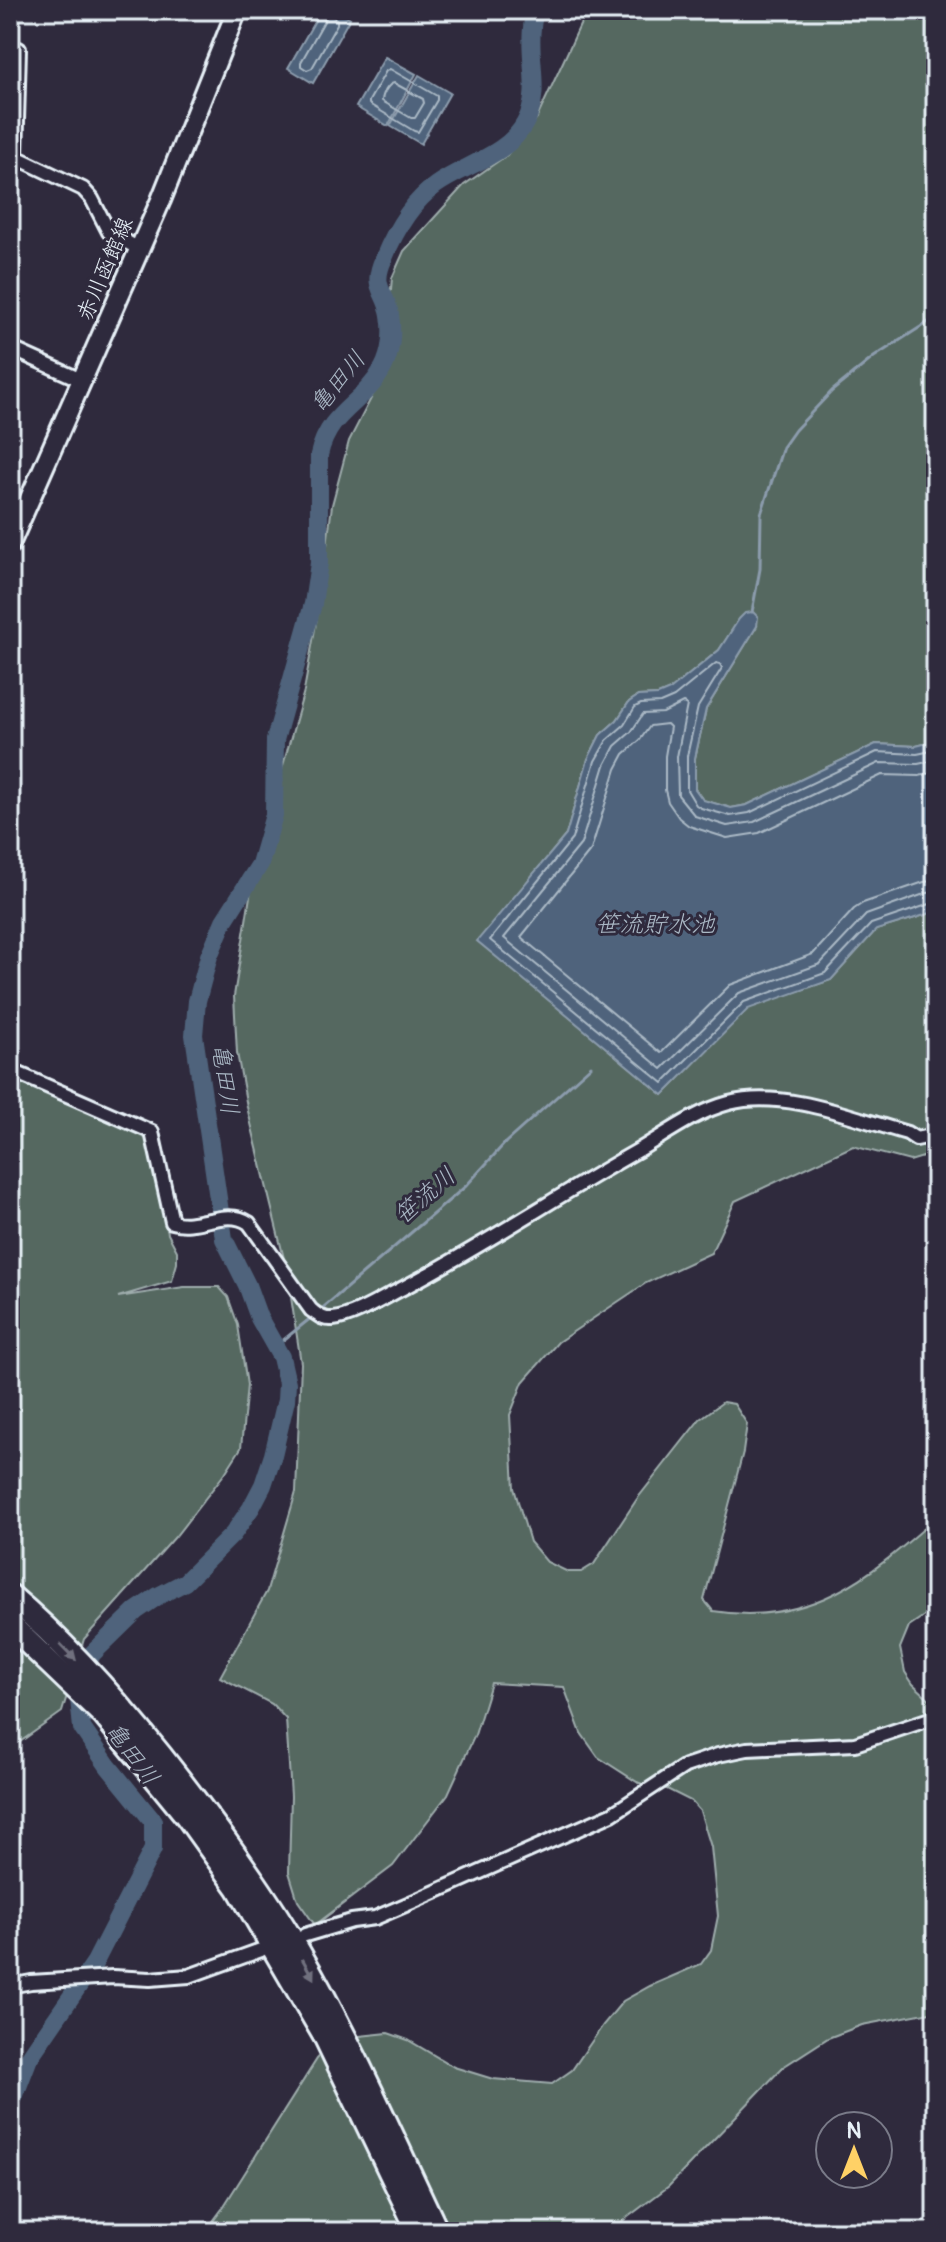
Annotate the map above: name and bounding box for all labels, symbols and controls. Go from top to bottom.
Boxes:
street label: 赤川函館線 [71,213,139,325]
water label: 亀田川 [304,345,372,419]
water label: 笹流貯水池 [595,910,716,939]
water label: 亀田川 [206,1041,244,1117]
water label: 笹流川 [388,1161,462,1231]
one-way arrow [58,1642,77,1660]
water label: 亀田川 [99,1717,165,1791]
one-way arrow [300,1958,314,1980]
north arrow [814,2110,894,2190]
text: N [847,2117,862,2145]

